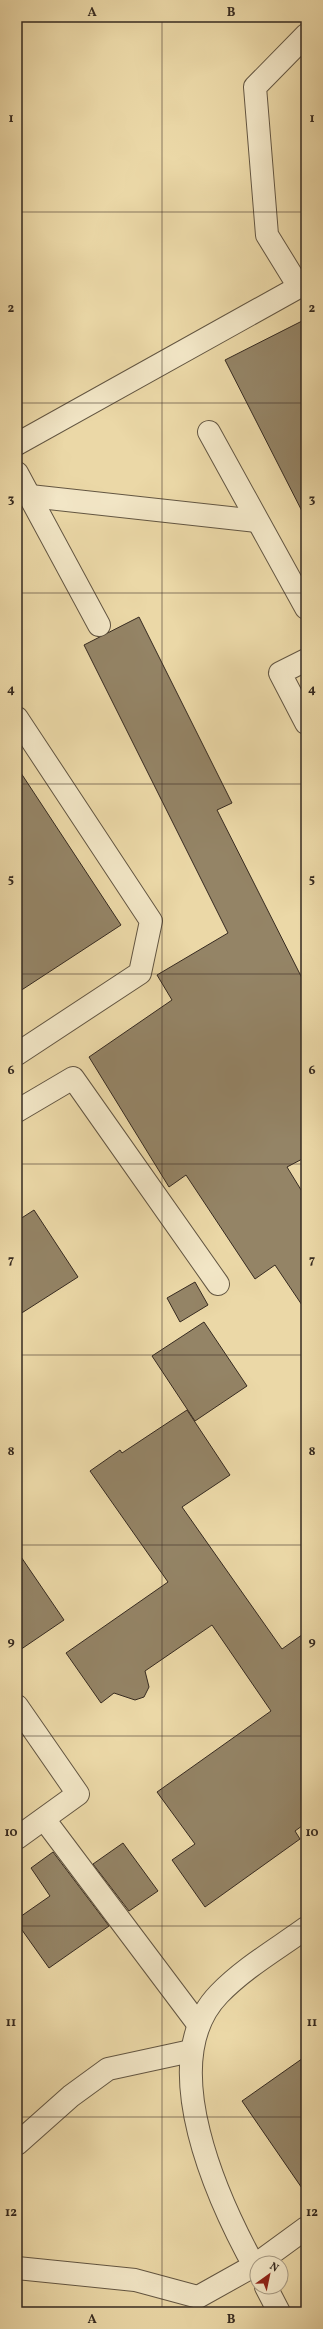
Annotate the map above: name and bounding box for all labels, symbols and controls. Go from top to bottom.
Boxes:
text: A [87,4,97,22]
text: B [227,4,236,22]
text: 1 [8,110,14,128]
text: 1 [309,110,315,128]
text: 2 [8,300,15,318]
text: 2 [309,300,316,318]
text: 3 [8,491,15,509]
text: 3 [309,491,316,509]
text: 4 [7,681,15,699]
text: 4 [308,681,316,699]
text: 5 [8,871,14,889]
text: 5 [309,871,315,889]
text: 6 [7,1062,15,1080]
text: 6 [308,1062,316,1080]
text: 7 [8,1252,14,1270]
text: 7 [309,1252,315,1270]
text: 8 [7,1443,15,1461]
text: 8 [308,1443,316,1461]
text: 9 [7,1633,15,1651]
text: 9 [308,1633,316,1651]
text: 10 [4,1824,18,1842]
text: 10 [305,1824,319,1842]
text: 11 [6,2014,16,2032]
text: 11 [307,2014,317,2032]
text: 12 [5,2204,17,2222]
text: 12 [306,2204,318,2222]
north arrow [249,2255,289,2295]
text: N [266,2259,281,2276]
text: A [87,2311,97,2329]
text: B [227,2311,236,2329]

